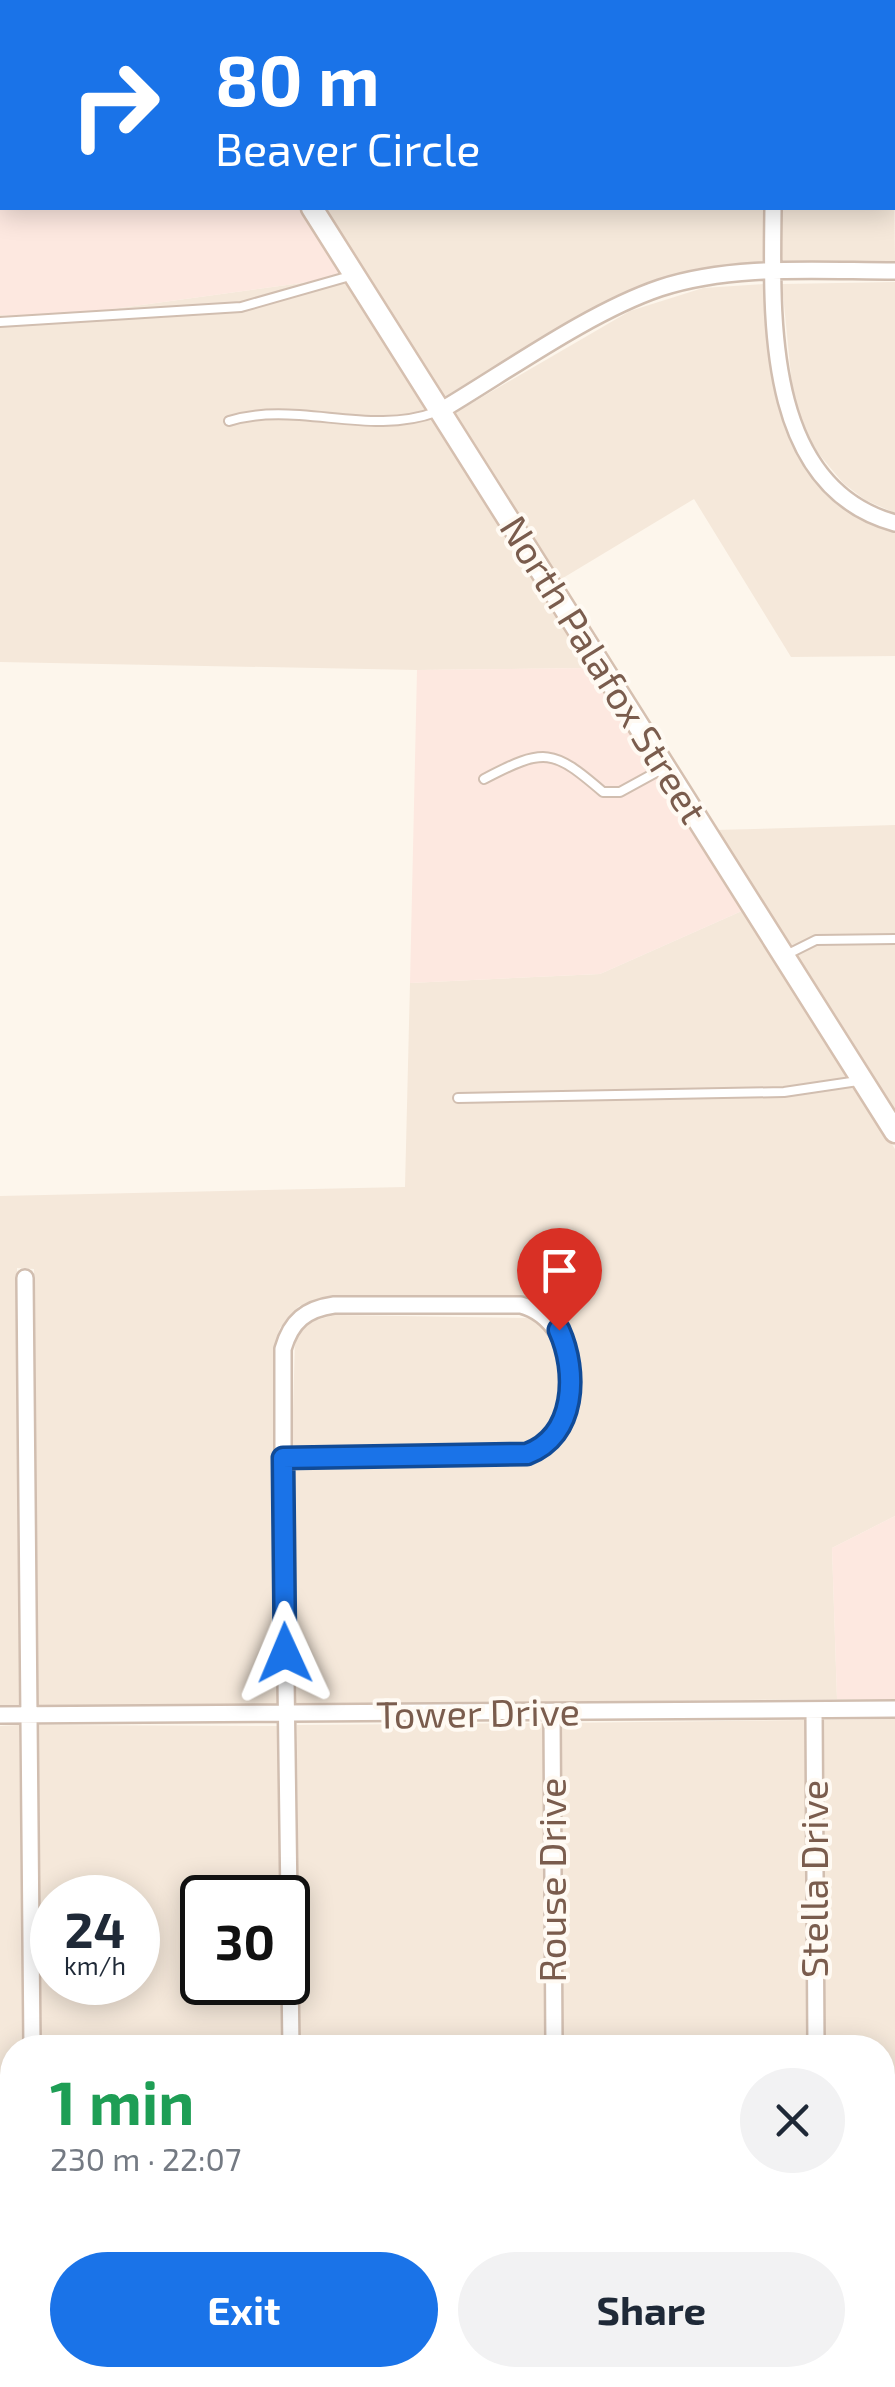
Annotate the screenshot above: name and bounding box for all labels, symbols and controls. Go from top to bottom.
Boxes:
text: 80 m [215,36,380,120]
icon: right [50,40,180,170]
text: Beaver Circle [215,121,480,175]
street label: North Palafox Street [492,507,718,831]
pin [517,1228,602,1331]
icon: arrive [532,1243,587,1298]
position arrow [233,1601,337,1705]
street label: Tower Drive [376,1687,580,1737]
street label: Rouse Drive [528,1778,574,1982]
street label: Stella Drive [790,1780,836,1978]
speed limit sign: 30 [180,1875,310,2005]
text: 24 [65,1898,125,1958]
text: km/h [64,1950,126,1980]
text: 1 min [50,2065,194,2137]
button: close [740,2068,845,2173]
text: 230 m · 22:07 [50,2139,241,2177]
button: Exit [50,2252,438,2367]
button: Share [458,2252,845,2367]

